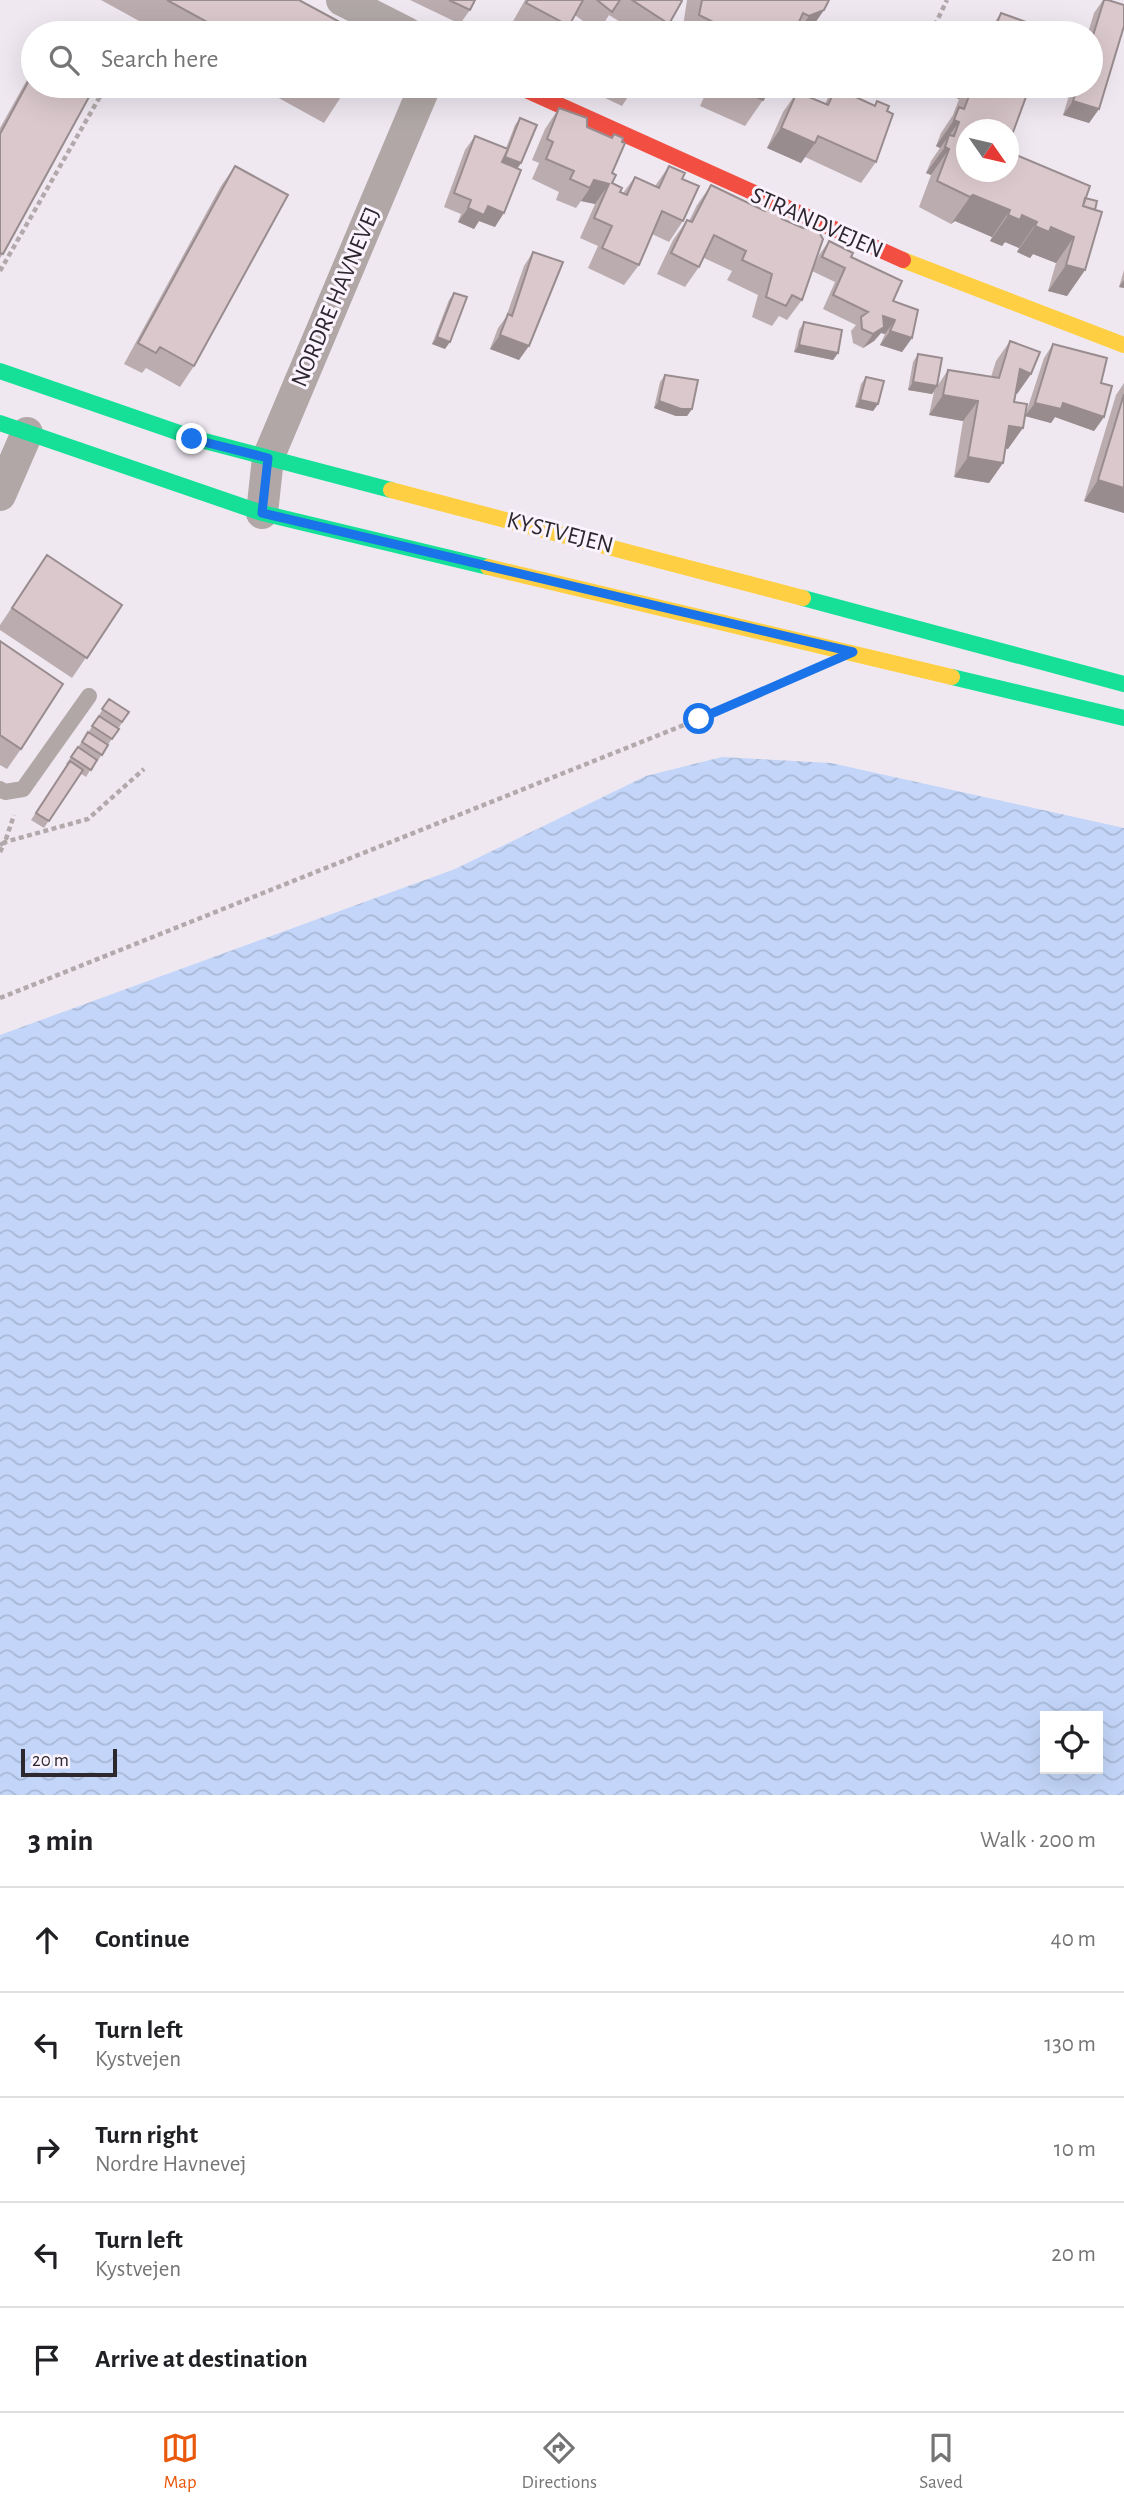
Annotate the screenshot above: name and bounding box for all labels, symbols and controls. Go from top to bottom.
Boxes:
search box [21,21,1103,98]
icon: search [45,41,83,79]
text: Search here [101,46,219,72]
north arrow [956,119,1019,182]
street label: STRANDVEJEN [747,183,887,263]
street label: NORDRE HAVNEVEJ [287,204,385,390]
route end [176,423,207,454]
street label: KYSTVEJEN [504,508,616,558]
route start [683,703,714,734]
map controls [1040,1711,1103,1774]
button: locate [1040,1711,1103,1774]
scale bar [21,1746,117,1778]
text: 20 m [32,1751,69,1770]
text: 3 min [28,1826,93,1856]
text: Walk · 200 m [980,1829,1096,1852]
icon: ahead [28,1921,66,1959]
text: Continue [95,1926,190,1952]
text: 40 m [1051,1928,1096,1951]
text: Turn left [95,2017,183,2043]
icon: left [28,2026,66,2064]
text: 130 m [1044,2033,1096,2056]
text: Kystvejen [95,2048,181,2071]
text: Turn right [95,2122,198,2148]
icon: right [28,2131,66,2169]
text: 10 m [1054,2138,1096,2161]
text: Nordre Havnevej [95,2153,246,2176]
text: Turn left [95,2227,183,2253]
icon: left [28,2236,66,2274]
text: 20 m [1051,2243,1096,2266]
text: Kystvejen [95,2258,181,2281]
icon: arrive [28,2341,66,2379]
text: Arrive at destination [95,2346,308,2372]
tab: Map [161,2429,199,2494]
tab: Directions [521,2429,597,2494]
tab: Saved [919,2429,963,2494]

